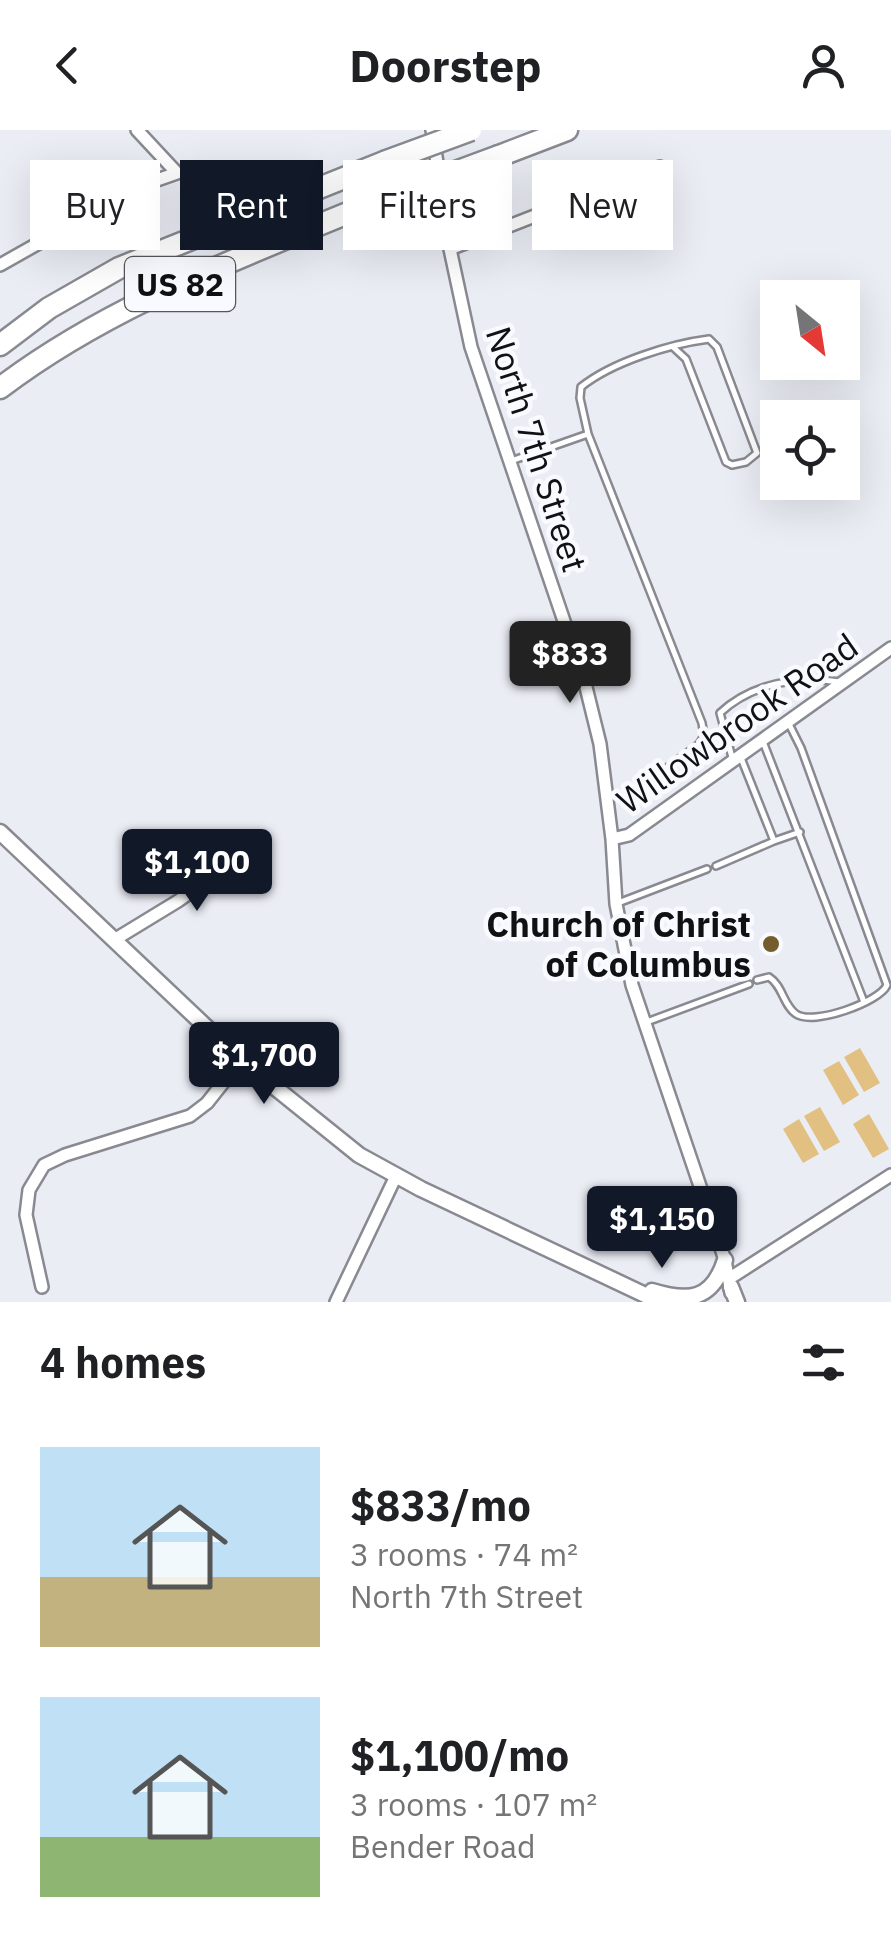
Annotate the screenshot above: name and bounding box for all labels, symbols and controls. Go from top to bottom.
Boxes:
text: Doorstep [349,36,542,94]
icon: back [40,38,95,93]
icon: person [796,38,851,93]
chip: Buy [30,160,160,250]
chip: Rent [180,160,323,250]
chip: Filters [343,160,512,250]
chip: New [532,160,673,250]
road number: US 82 [125,257,235,311]
north arrow [760,280,860,380]
map controls [760,280,860,500]
street label: North 7th Street [476,321,598,577]
button: locate [760,400,860,500]
pin: $833 [511,621,629,706]
street label: Willowbrook Road [607,623,867,823]
text: $833 [532,632,608,674]
pin: $1,100 [116,829,278,914]
text: $1,100 [144,840,250,882]
place label: Church of Christ of Columbus [486,901,751,987]
marker: Church of Christ of Columbus [760,933,782,955]
pin: $1,700 [183,1022,345,1107]
text: $1,700 [211,1033,317,1075]
pin: $1,150 [581,1186,743,1271]
text: $1,150 [609,1197,715,1239]
text: 4 homes [40,1335,206,1390]
icon: filters [796,1335,851,1390]
text: $833/mo [350,1478,531,1533]
icon: home [120,1487,240,1607]
text: 3 rooms · 74 m² [350,1533,578,1575]
text: North 7th Street [350,1575,583,1617]
text: $1,100/mo [350,1728,569,1783]
icon: home [120,1737,240,1857]
text: 3 rooms · 107 m² [350,1783,597,1825]
text: Bender Road [350,1825,536,1867]

